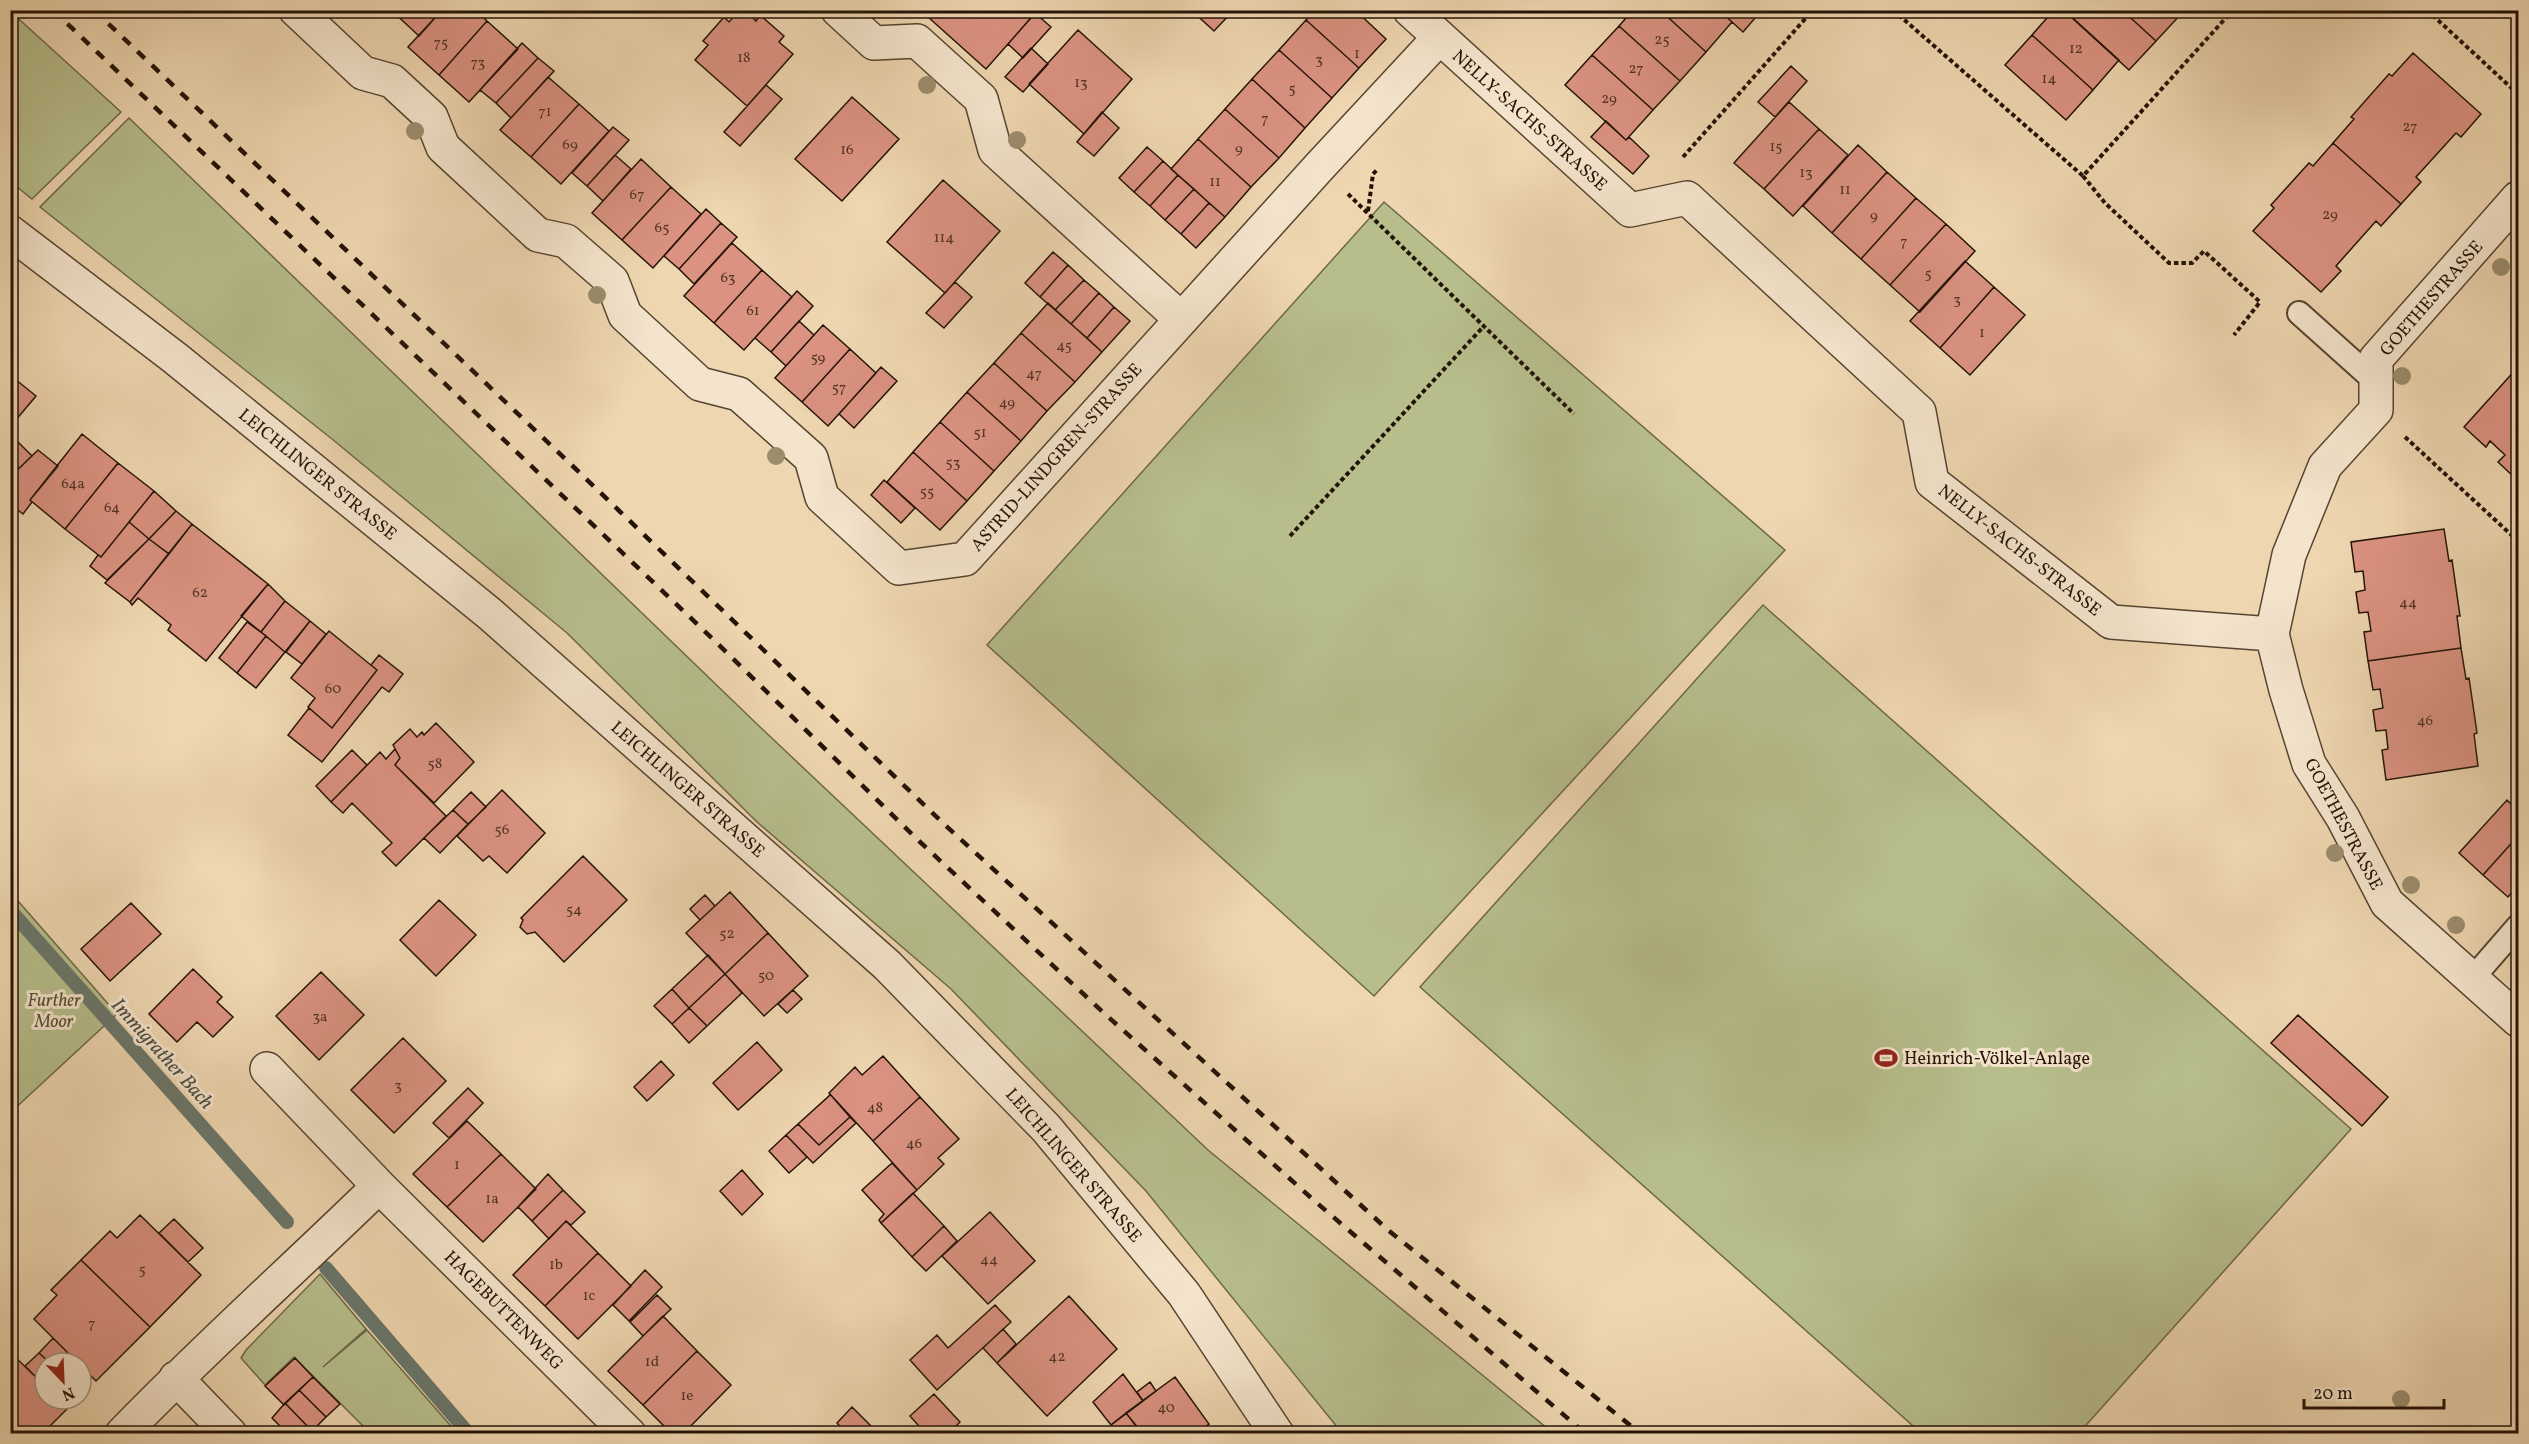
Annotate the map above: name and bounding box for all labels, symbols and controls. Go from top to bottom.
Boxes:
house number: 25 [1654,30,1670,51]
house number: 75 [434,33,448,54]
house number: 12 [2069,39,2083,60]
house number: 1 [1354,44,1360,65]
street label: NELLY-SACHS-STRASSE [1446,45,1612,198]
house number: 18 [737,48,751,69]
house number: 3 [1315,50,1323,71]
house number: 73 [471,53,485,74]
house number: 27 [1629,59,1643,80]
house number: 14 [2042,69,2056,90]
house number: 13 [1074,73,1088,94]
house number: 5 [1288,79,1296,100]
house number: 29 [1601,89,1617,110]
house number: 71 [538,102,552,123]
house number: 7 [1261,109,1269,130]
house number: 27 [2403,117,2417,138]
house number: 69 [562,135,578,156]
house number: 15 [1769,137,1783,158]
house number: 9 [1235,139,1243,160]
house number: 16 [840,140,854,161]
house number: 13 [1799,163,1813,184]
house number: 11 [1209,172,1221,193]
house number: 11 [1839,180,1851,201]
house number: 67 [630,185,644,206]
house number: 29 [2322,205,2338,226]
house number: 9 [1870,206,1878,227]
house number: 65 [655,218,669,239]
house number: 114 [934,228,954,249]
house number: 7 [1900,232,1908,253]
street label: GOETHESTRASSE [2375,235,2490,362]
house number: 5 [1924,264,1932,285]
house number: 63 [720,268,736,289]
house number: 3 [1953,290,1961,311]
house number: 61 [746,301,760,322]
house number: 1 [1979,323,1985,344]
house number: 45 [1056,336,1072,357]
house number: 59 [811,348,826,369]
street label: ASTRID-LINDGREN-STRASSE [966,358,1149,558]
house number: 47 [1026,364,1042,385]
house number: 57 [832,378,846,399]
house number: 49 [999,393,1015,414]
street label: LEICHLINGER STRASSE [233,403,402,547]
house number: 51 [973,423,987,444]
house number: 53 [946,453,960,474]
house number: 64a [61,474,85,495]
street label: NELLY-SACHS-STRASSE [1932,479,2106,623]
house number: 55 [920,482,934,503]
house number: 64 [104,498,120,519]
house number: 62 [192,583,208,604]
house number: 44 [2399,593,2417,614]
house number: 60 [325,679,341,700]
house number: 46 [2417,711,2433,732]
street label: LEICHLINGER STRASSE [604,716,770,864]
house number: 58 [428,754,442,775]
street label: GOETHESTRASSE [2297,754,2388,895]
house number: 56 [495,820,509,841]
house number: 54 [566,900,582,921]
house number: 52 [719,924,735,945]
house number: 50 [758,966,774,987]
park label: Further Moor [27,989,81,1035]
water label: Immigrather Bach [104,992,219,1116]
house number: 3a [312,1007,328,1028]
sports icon: Heinrich-Völkel-Anlage [1873,1045,1899,1071]
place label: Heinrich-Völkel-Anlage [1904,1047,2090,1072]
house number: 3 [394,1076,402,1097]
street label: LEICHLINGER STRASSE [999,1083,1147,1249]
house number: 48 [867,1098,883,1119]
house number: 46 [906,1134,922,1155]
house number: 1 [454,1155,460,1176]
house number: 1a [485,1189,499,1210]
street label: HAGEBUTTENWEG [438,1246,568,1376]
house number: 44 [980,1250,998,1271]
house number: 1b [549,1255,563,1276]
house number: 5 [138,1260,146,1281]
house number: 1c [583,1286,596,1307]
house number: 7 [88,1314,96,1335]
house number: 42 [1048,1347,1066,1368]
north arrow [33,1351,93,1411]
house number: 1d [645,1352,659,1373]
scale bar [2304,1372,2444,1410]
text: N [58,1381,78,1406]
text: 20 m [2313,1382,2353,1407]
house number: 1e [681,1386,693,1407]
house number: 40 [1157,1398,1175,1419]

